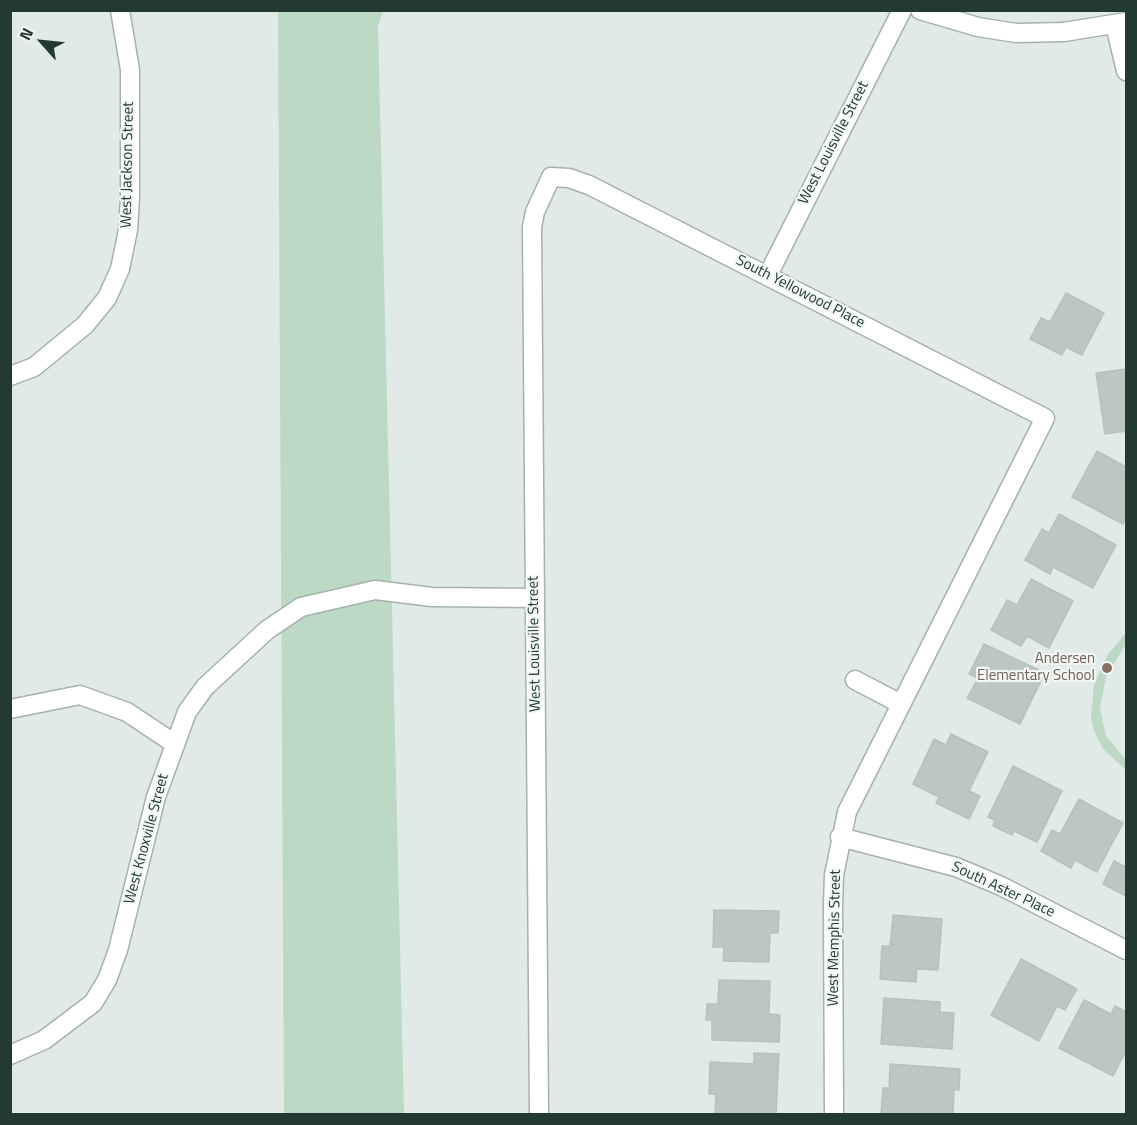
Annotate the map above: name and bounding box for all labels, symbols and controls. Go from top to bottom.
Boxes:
north arrow [12,12,72,72]
text: N [13,23,39,44]
street label: West Louisville Street [795,78,873,208]
street label: West Jackson Street [118,102,138,228]
street label: South Yellowood Place [733,252,867,332]
street label: West Louisville Street [525,576,545,712]
place label: Andersen Elementary School [977,650,1095,685]
marker: Andersen Elementary School [1100,661,1114,675]
street label: West Knoxville Street [121,772,173,906]
street label: South Aster Place [949,858,1057,922]
street label: West Memphis Street [825,869,845,1007]

